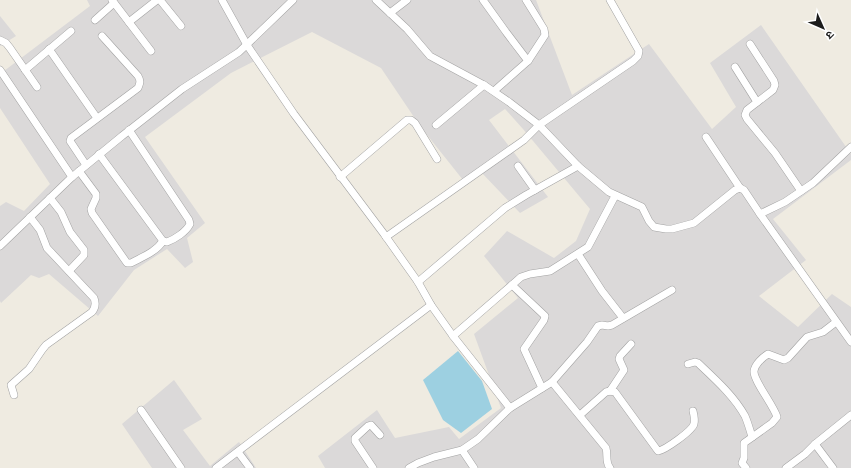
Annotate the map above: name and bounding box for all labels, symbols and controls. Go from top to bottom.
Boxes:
north arrow [803,8,843,48]
text: उ [823,29,837,42]

